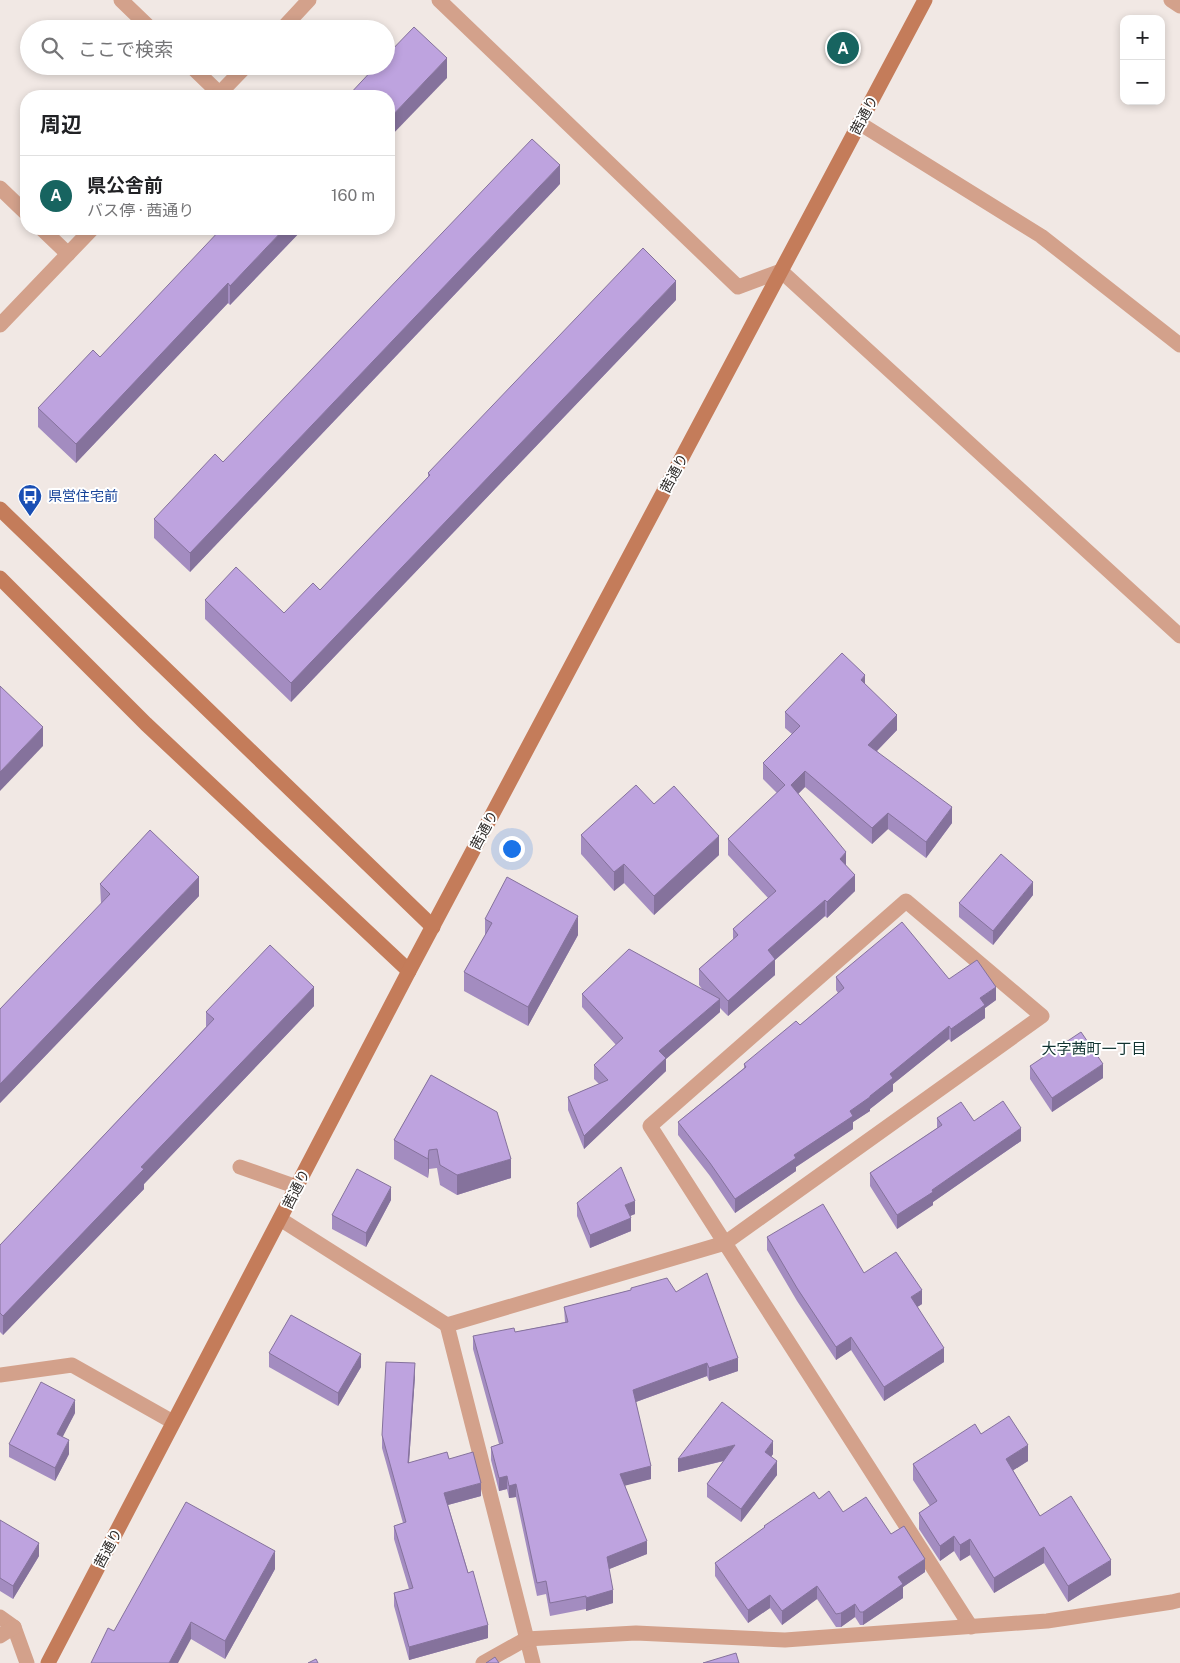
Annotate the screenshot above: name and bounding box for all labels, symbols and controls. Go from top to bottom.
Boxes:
map controls [1120,15,1165,105]
button: + [1120,15,1165,60]
search box [20,20,395,75]
pin: A [827,29,859,67]
icon: search [38,34,66,62]
text: ここで検索 [78,38,173,60]
button: − [1120,60,1165,105]
street label: 茜通り [847,93,881,137]
text: 周辺 [40,112,82,137]
text: 県公舎前 [87,174,163,196]
text: A [50,186,62,205]
text: 160 m [331,186,375,205]
text: バス停 · 茜通り [87,201,194,220]
street label: 茜通り [657,451,691,495]
bus stop icon: 県営住宅前 [17,483,43,517]
place label: 県営住宅前 [48,488,118,504]
street label: 茜通り [467,808,501,852]
your location [499,836,525,862]
district label: 大字茜町一丁目 [1041,1040,1147,1057]
street label: 茜通り [279,1167,313,1211]
street label: 茜通り [91,1526,125,1570]

